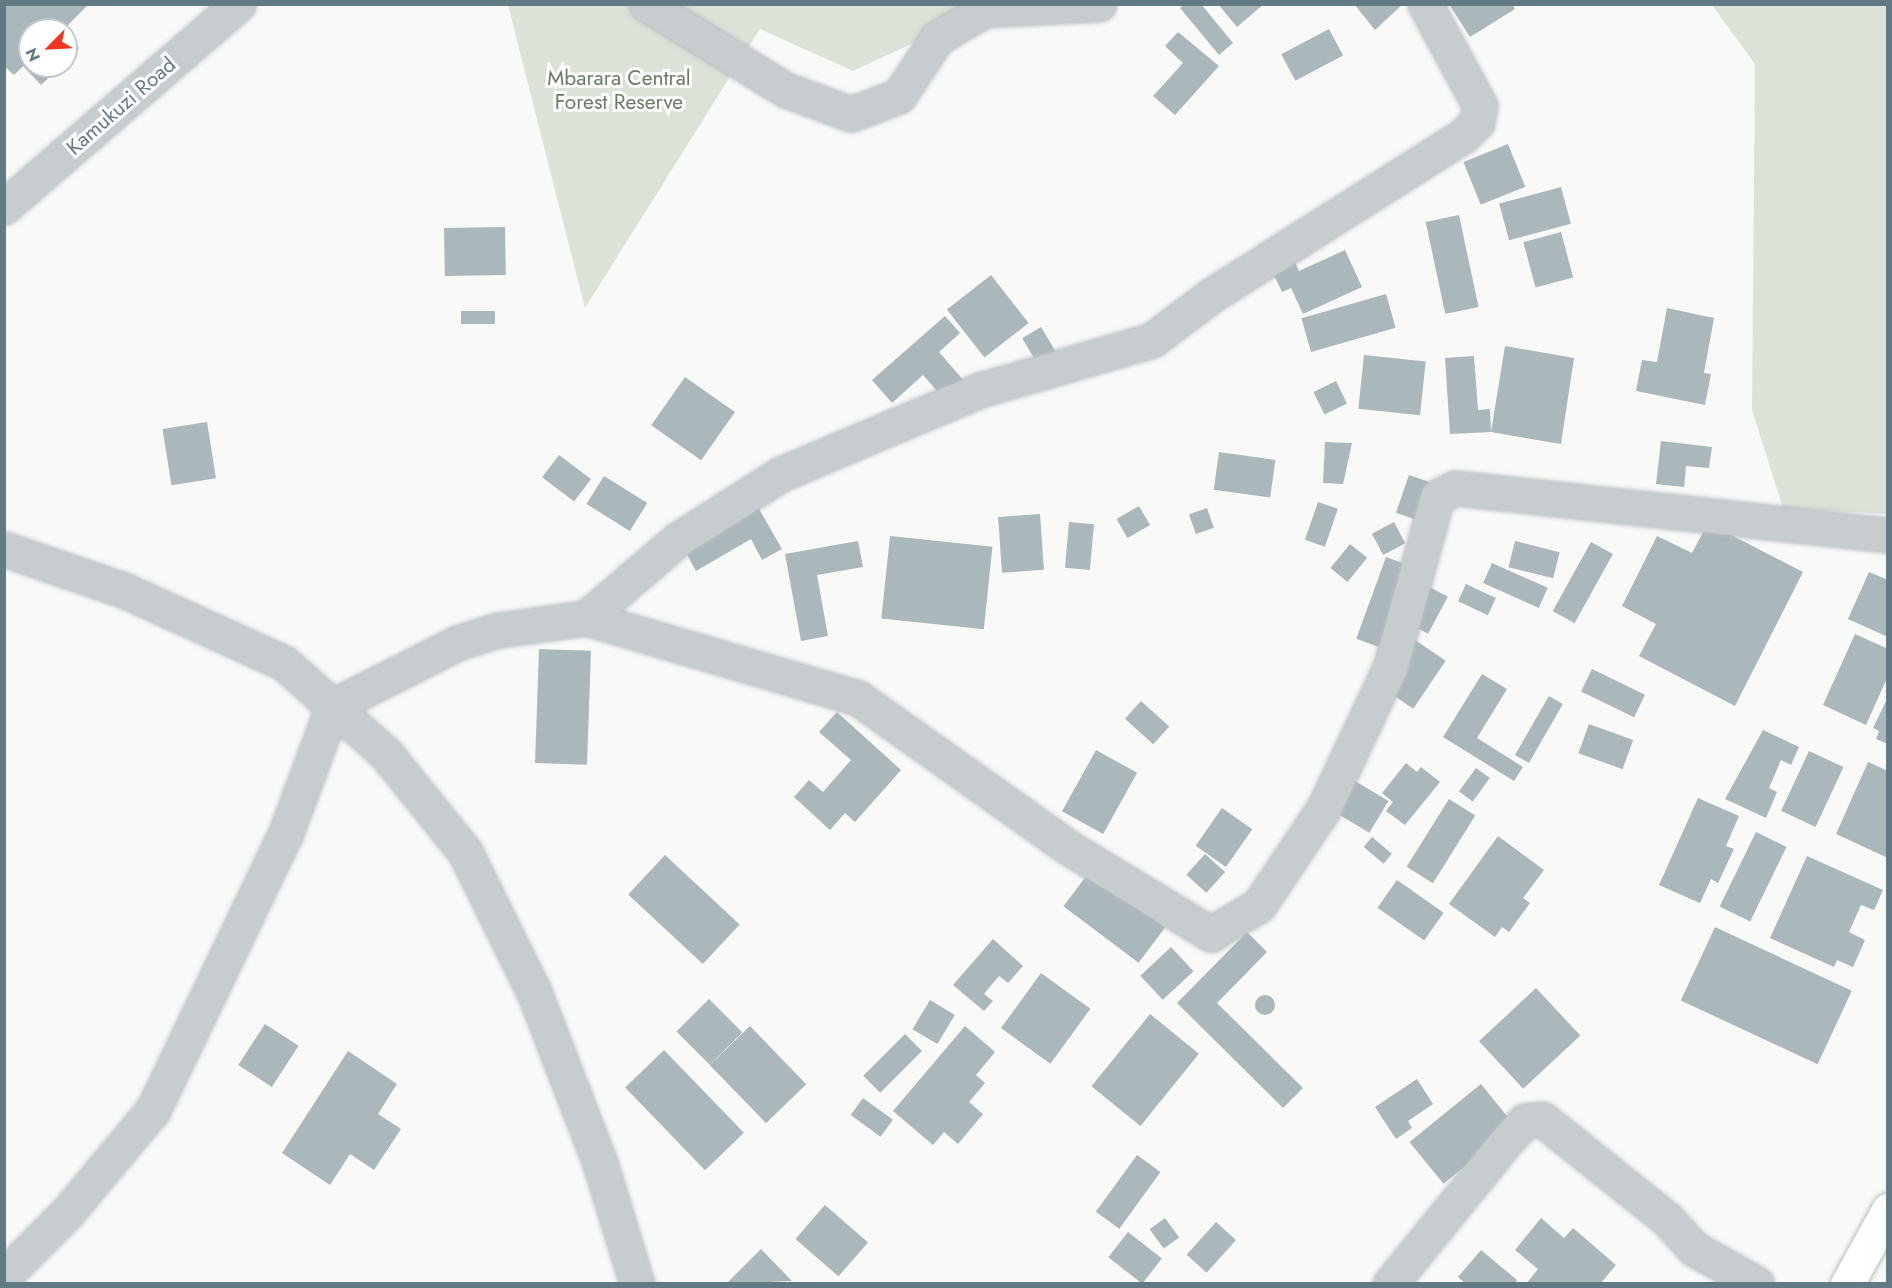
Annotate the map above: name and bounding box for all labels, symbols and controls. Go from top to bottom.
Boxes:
north arrow [18,18,78,78]
text: N [20,44,46,65]
street label: Kamukuzi Road [61,52,181,160]
park label: Mbarara Central Forest Reserve [547,65,691,115]

